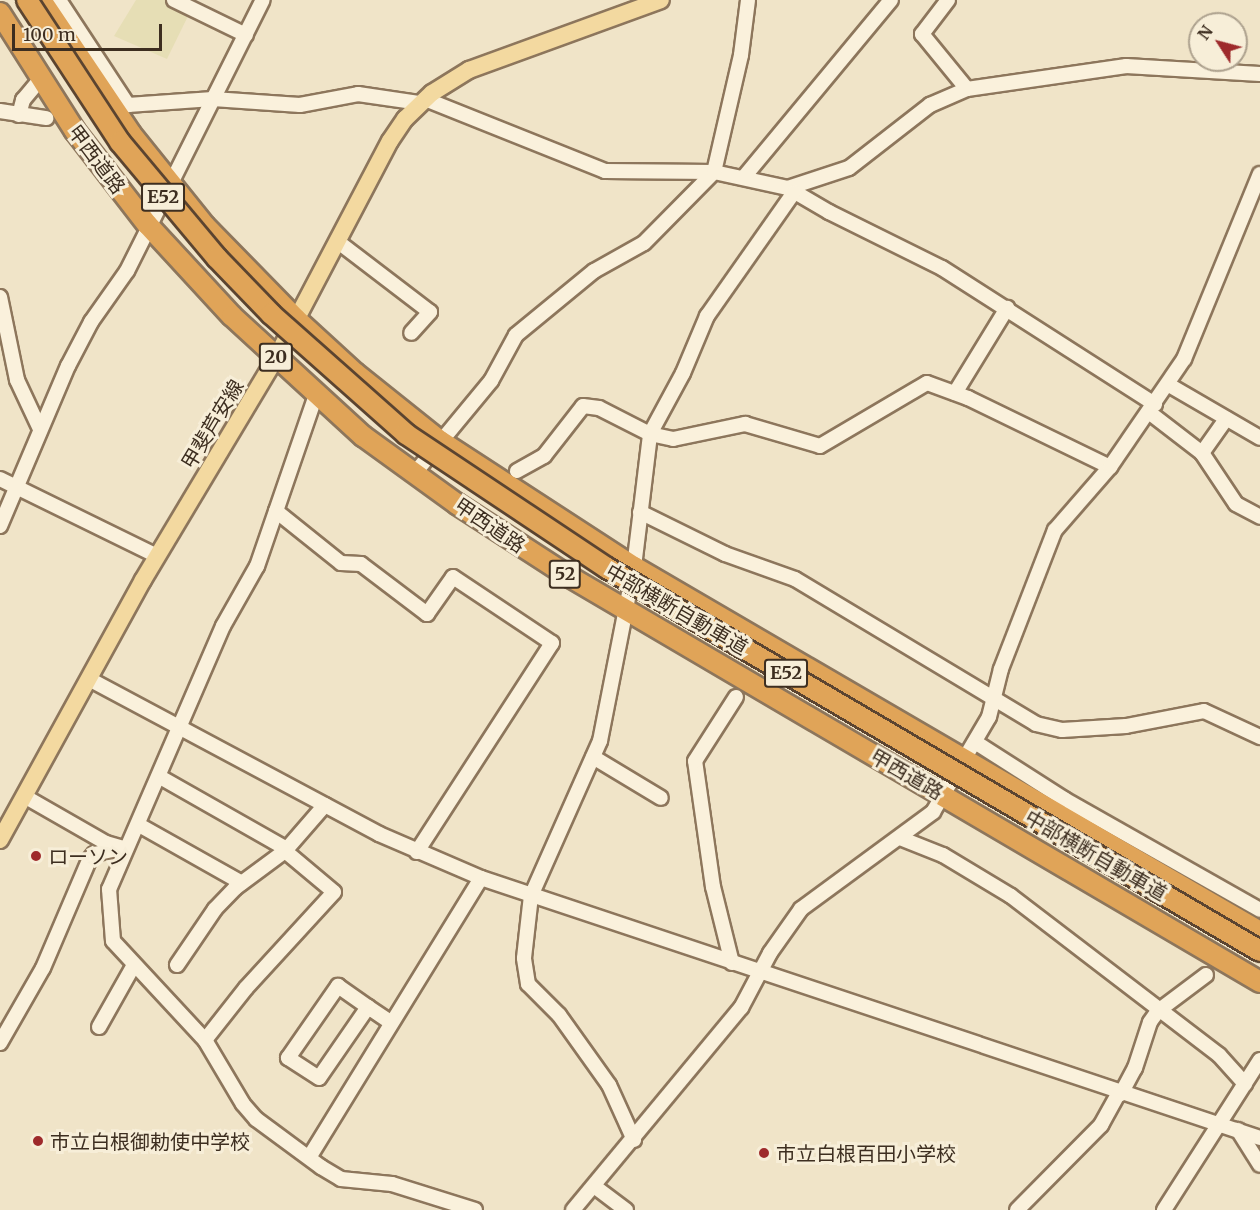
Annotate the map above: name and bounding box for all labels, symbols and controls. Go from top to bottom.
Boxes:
scale bar [15,12,165,50]
north arrow [1188,12,1248,72]
text: N [1193,22,1217,44]
text: 100 m [23,23,76,46]
street label: 甲西道路 [63,120,131,198]
road number: E52 [140,182,186,212]
road number: 20 [258,342,294,372]
street label: 甲斐芦安線 [176,375,248,473]
street label: 甲西道路 [450,493,530,557]
road number: 52 [548,559,582,589]
street label: 中部横断自動車道 [602,559,752,659]
road number: E52 [764,658,808,688]
street label: 甲西道路 [866,744,948,804]
street label: 中部横断自動車道 [1021,805,1171,905]
place label: ローソン [48,844,128,868]
marker: ローソン [29,849,43,863]
place label: 市立白根御勅使中学校 [50,1129,250,1153]
marker: 市立白根御勅使中学校 [31,1134,45,1148]
place label: 市立白根百田小学校 [776,1141,956,1165]
marker: 市立白根百田小学校 [757,1146,771,1160]

